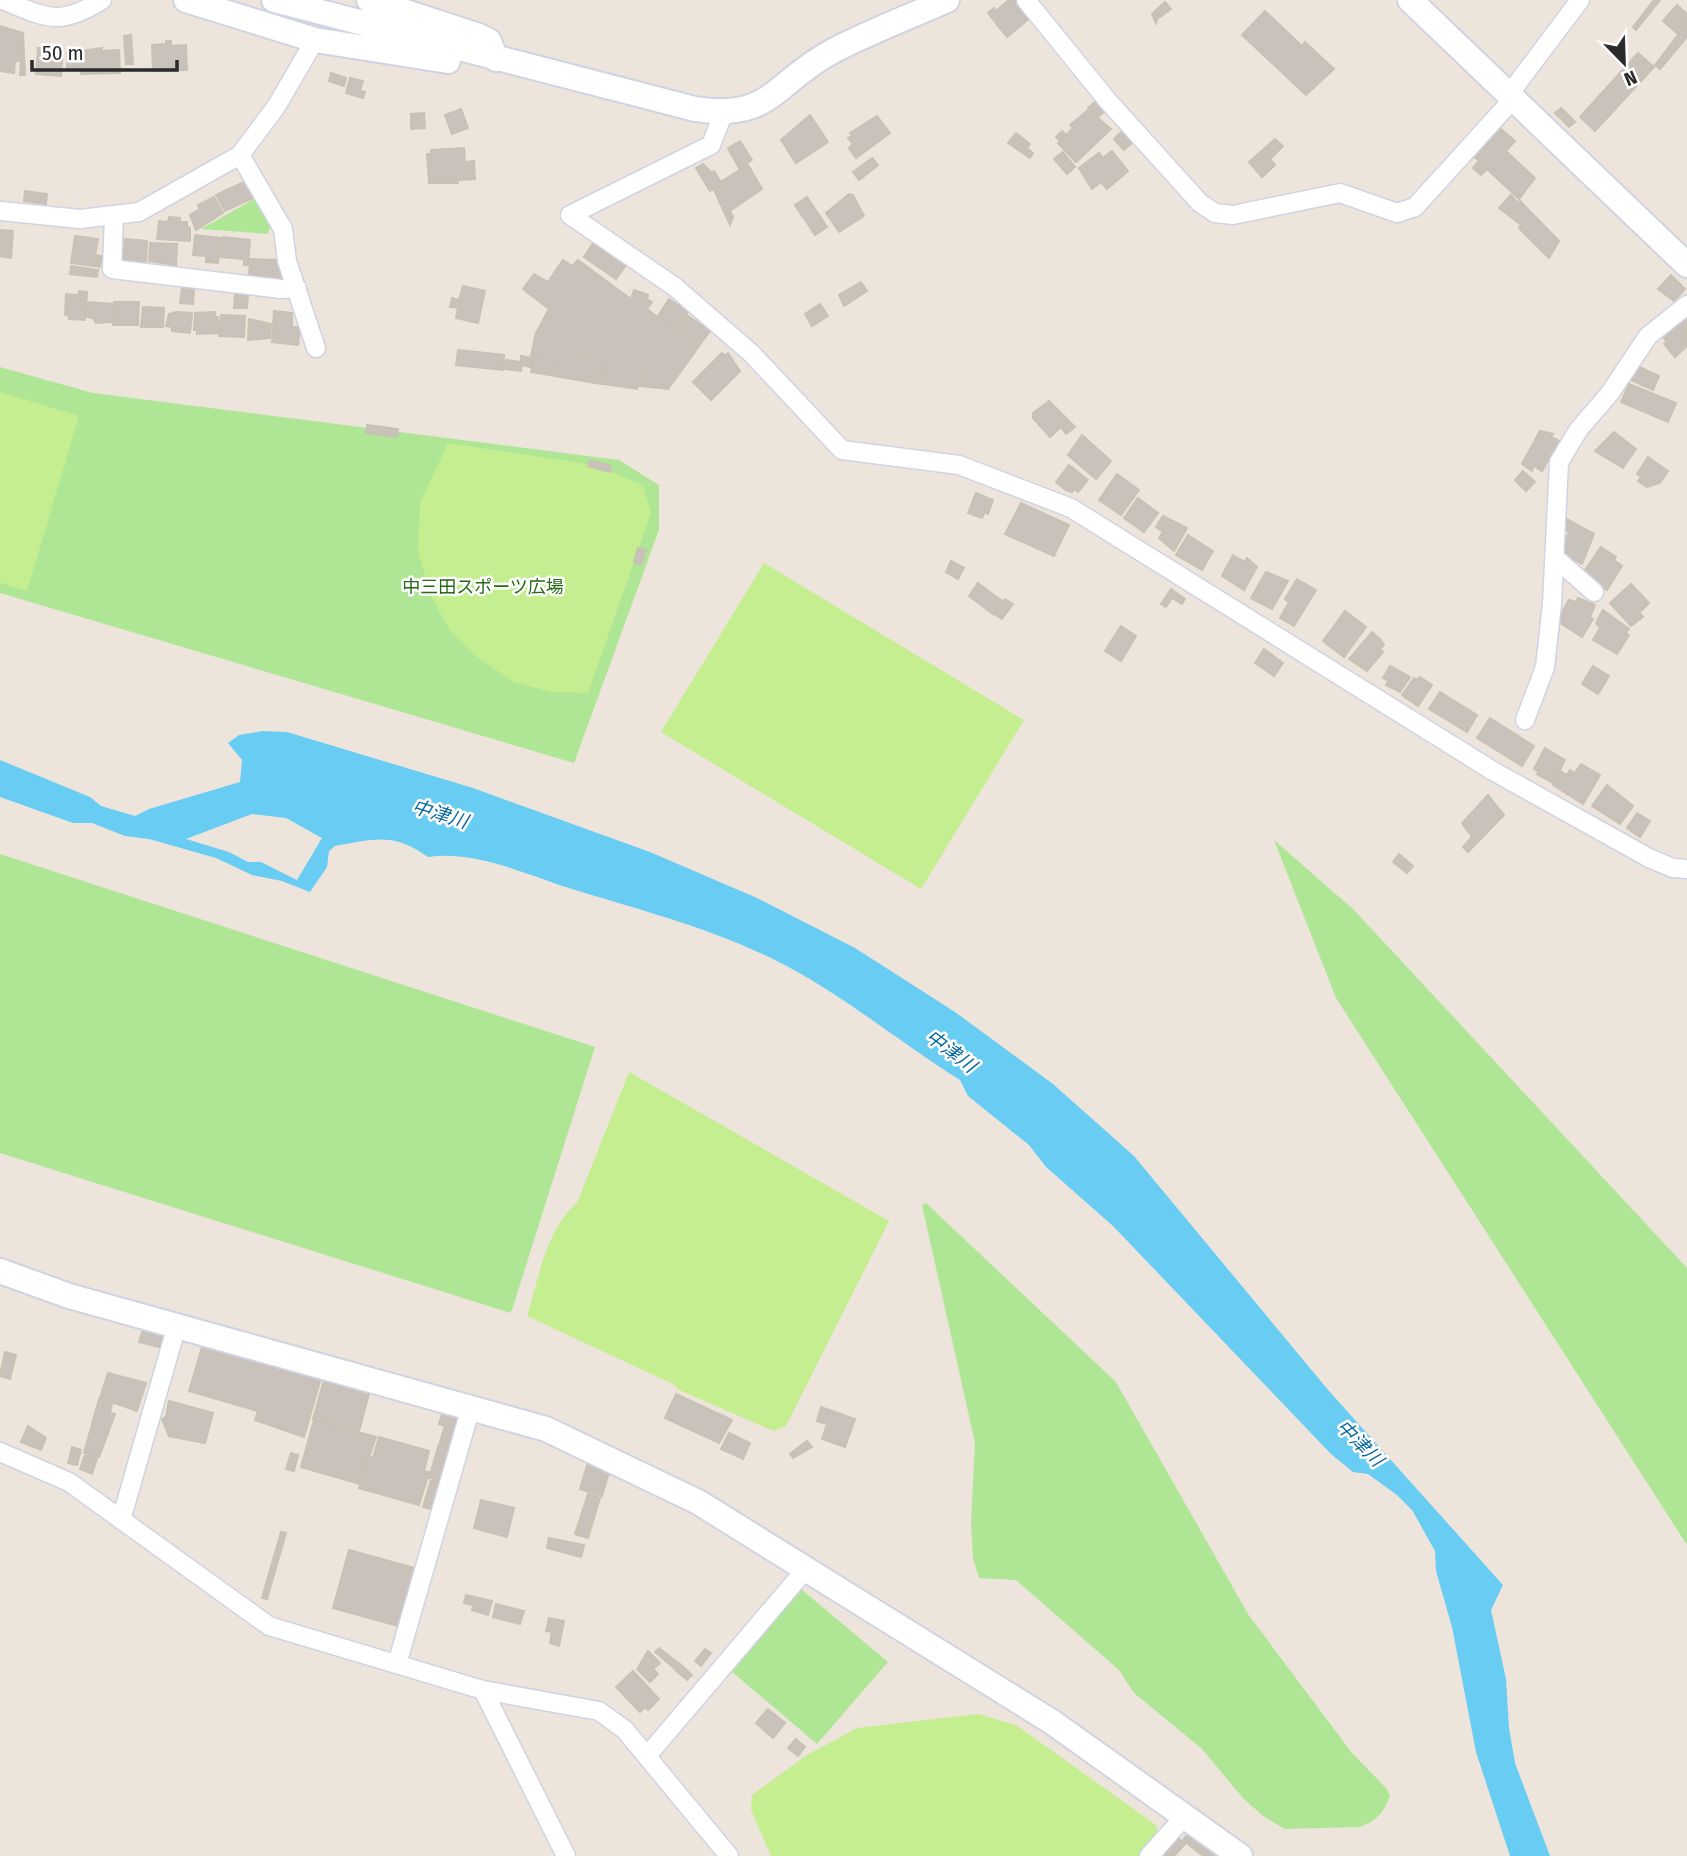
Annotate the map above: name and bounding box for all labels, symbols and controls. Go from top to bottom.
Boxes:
scale bar [32,28,177,72]
north arrow [1589,28,1659,98]
text: 50 m [42,40,84,66]
text: N [1621,65,1640,91]
park label: 中三田スポーツ広場 [402,576,564,598]
water label: 中津川 [409,795,473,834]
water label: 中津川 [921,1025,982,1079]
water label: 中津川 [1332,1415,1390,1473]

